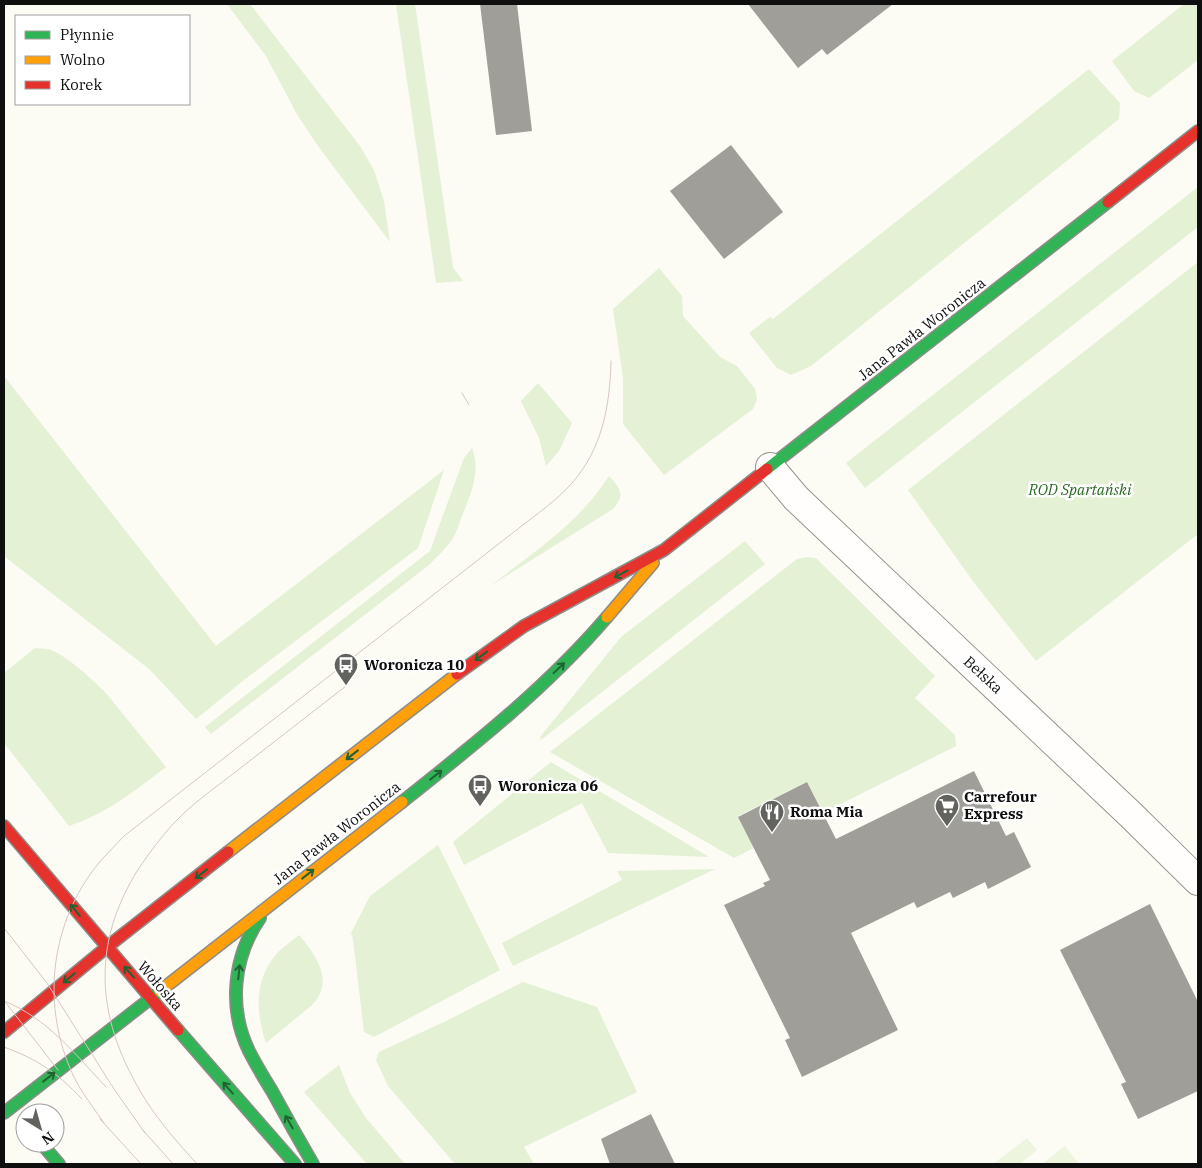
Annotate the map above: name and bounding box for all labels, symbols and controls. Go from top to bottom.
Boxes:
legend [15,15,190,105]
text: Płynnie [60,25,114,44]
text: Wolno [60,50,105,69]
text: Korek [60,75,102,94]
street label: Jana Pawła Woronicza [854,273,989,384]
park label: ROD Spartański [1027,480,1132,499]
one-way arrow [614,570,629,579]
one-way arrow [474,651,488,661]
bus stop icon: Woronicza 10 [333,652,359,686]
street label: Bełska [960,652,1007,698]
place label: Woronicza 10 [364,655,464,674]
one-way arrow [552,662,565,674]
one-way arrow [345,750,359,760]
one-way arrow [430,769,443,780]
bus stop icon: Woronicza 06 [467,773,493,807]
place label: Woronicza 06 [498,776,598,795]
street label: Jana Pawła Woronicza [269,777,404,888]
place label: Carrefour Express [964,787,1037,823]
supermarket icon: Carrefour Express [934,793,960,827]
restaurant icon: Roma Mia [759,799,785,833]
place label: Roma Mia [790,802,863,821]
one-way arrow [194,868,207,879]
one-way arrow [301,869,314,880]
one-way arrow [69,903,80,916]
street label: Wołoska [134,957,187,1014]
one-way arrow [234,964,244,980]
one-way arrow [123,966,134,979]
one-way arrow [63,972,76,983]
one-way arrow [42,1072,55,1083]
one-way arrow [222,1082,234,1095]
north arrow [15,1103,65,1153]
one-way arrow [284,1114,294,1129]
text: N [38,1128,58,1149]

